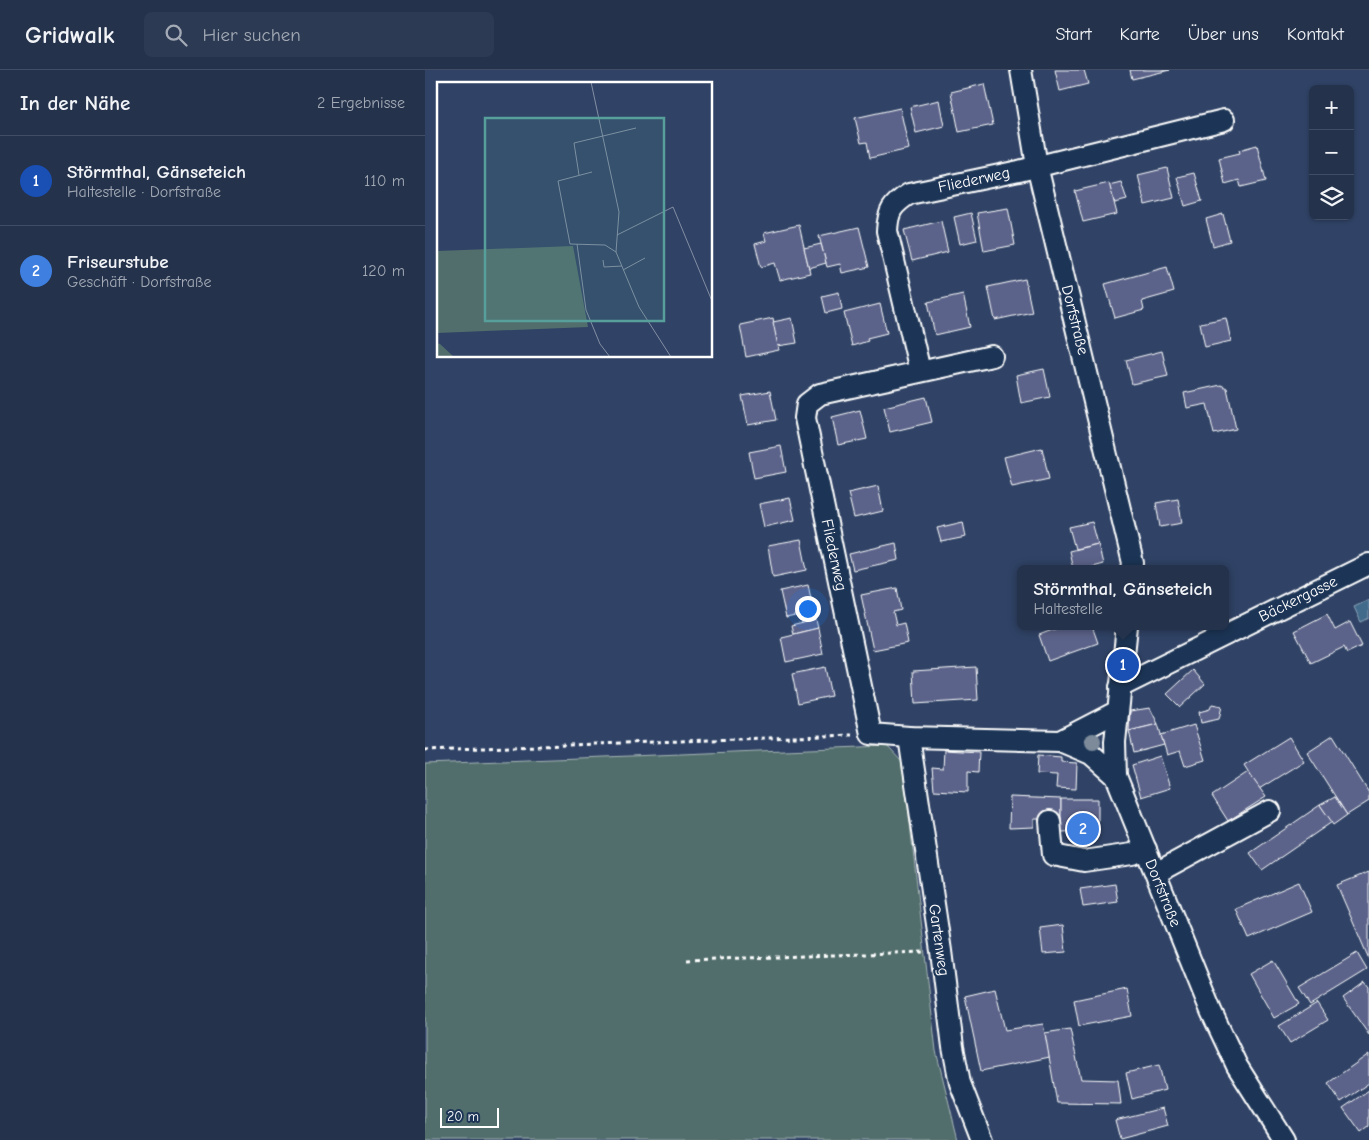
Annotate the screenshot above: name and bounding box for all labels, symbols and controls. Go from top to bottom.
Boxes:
search box [144,12,494,57]
text: Gridwalk [25,21,114,49]
icon: search [162,21,190,49]
text: Hier suchen [202,24,301,46]
text: Start [1055,24,1092,45]
text: Karte [1120,24,1160,45]
text: Über uns [1188,24,1259,45]
text: Kontakt [1287,24,1344,45]
inset map [437,82,713,358]
map controls [1309,85,1354,220]
button: + [1309,85,1354,130]
text: In der Nähe [20,91,130,115]
text: 2 Ergebnisse [317,94,405,112]
button: − [1309,130,1354,175]
text: Störmthal, Gänseteich [67,161,246,183]
street label: Fliederweg [936,164,1012,196]
text: 1 [33,172,39,190]
text: 110 m [364,172,405,190]
button: layers [1309,175,1354,220]
text: Haltestelle · Dorfstraße [67,183,221,201]
text: Friseurstube [67,251,169,273]
text: 2 [32,262,40,280]
text: 120 m [362,262,405,280]
text: Geschäft · Dorfstraße [67,273,211,291]
street label: Dorfstraße [1058,283,1092,357]
street label: Fliederweg [818,517,850,593]
popup [1017,565,1229,630]
street label: Bäckergasse [1256,572,1340,626]
text: Störmthal, Gänseteich [1033,578,1213,600]
your location [795,596,821,622]
text: Haltestelle [1033,600,1103,618]
pin: 1 [1107,646,1139,684]
pin: 2 [1067,810,1099,848]
street label: Dorfstraße [1141,857,1185,929]
street label: Gartenweg [925,903,953,977]
scale bar [440,1105,499,1128]
text: 20 m [447,1108,479,1125]

